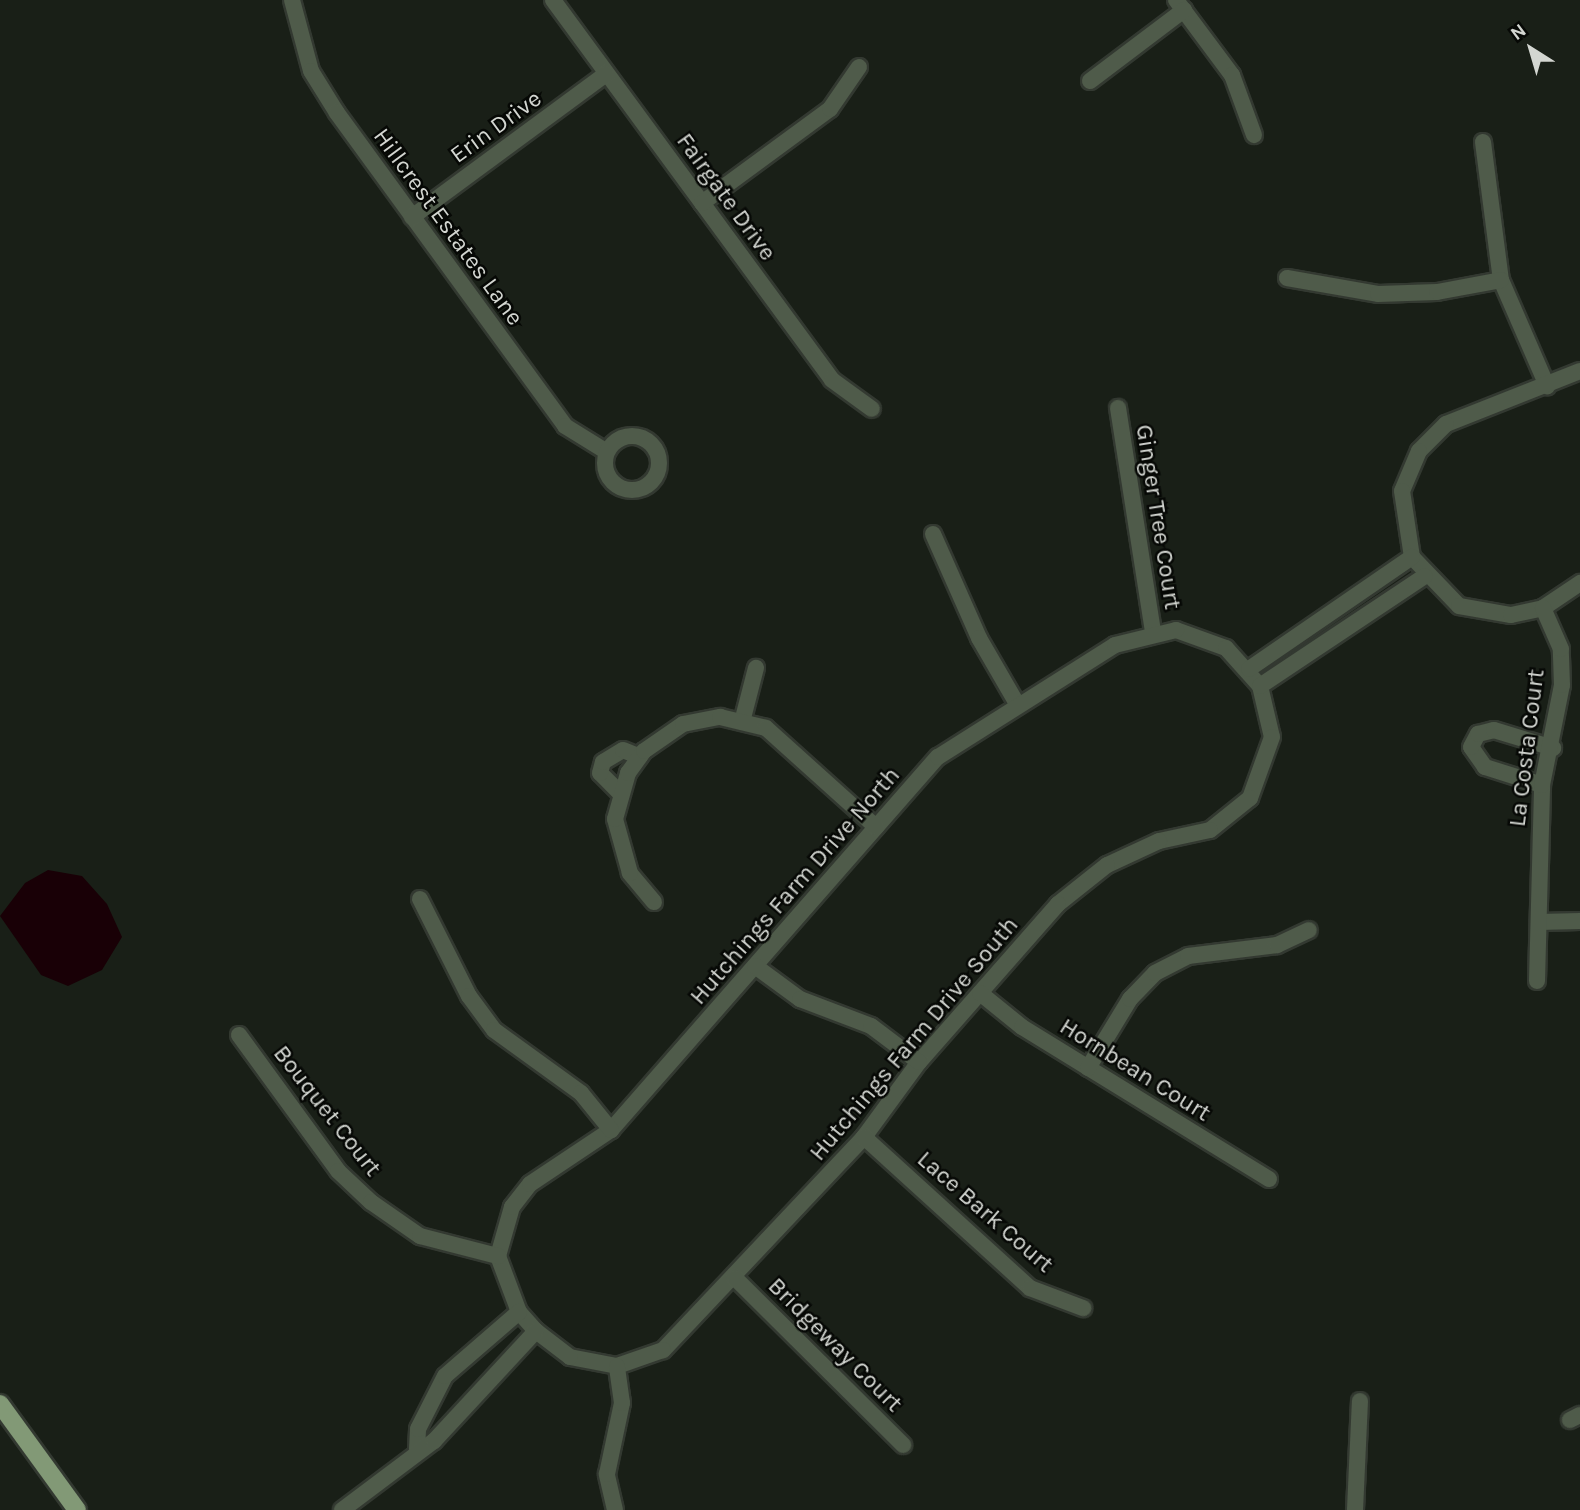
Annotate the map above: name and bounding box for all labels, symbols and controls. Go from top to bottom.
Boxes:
north arrow [1496,14,1566,84]
text: N [1506,19,1530,45]
street label: Erin Drive [445,84,547,170]
street label: Hillcrest Estates Lane [367,123,529,331]
street label: Fairgate Drive [670,128,782,266]
street label: Ginger Tree Court [1129,423,1187,611]
street label: La Costa Court [1503,668,1551,828]
street label: Hutchings Farm Drive North [684,761,906,1011]
street label: Hutchings Farm Drive South [804,911,1024,1167]
street label: Hornbean Court [1054,1012,1216,1128]
street label: Bouquet Court [267,1040,387,1182]
street label: Lace Bark Court [911,1145,1059,1279]
street label: Bridgeway Court [762,1272,908,1418]

